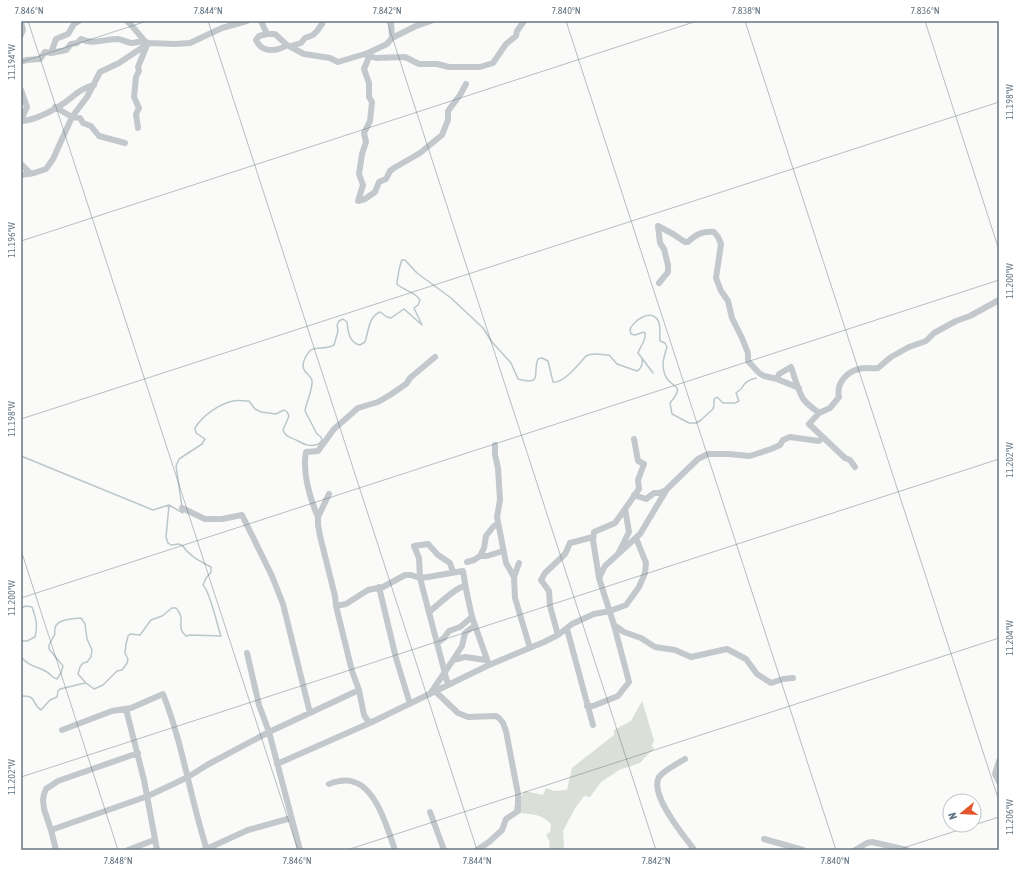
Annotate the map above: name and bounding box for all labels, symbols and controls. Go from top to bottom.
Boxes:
text: 7.846°N [14,5,44,16]
text: 7.844°N [193,5,223,16]
text: 7.842°N [372,5,402,16]
text: 7.840°N [551,5,581,16]
text: 7.838°N [731,5,761,16]
text: 7.836°N [910,5,940,16]
text: 11.194°W [6,44,17,80]
text: 11.198°W [1004,84,1015,120]
text: 11.196°W [6,222,17,258]
text: 11.200°W [1004,263,1015,299]
text: 11.198°W [6,401,17,437]
text: 11.202°W [1004,442,1015,478]
text: 11.200°W [6,580,17,616]
text: 11.204°W [1004,620,1015,656]
text: 11.202°W [6,759,17,795]
north arrow [942,793,982,833]
text: 11.206°W [1004,799,1015,835]
text: N [946,811,959,821]
text: 7.848°N [103,855,133,866]
text: 7.846°N [282,855,312,866]
text: 7.844°N [462,855,492,866]
text: 7.842°N [641,855,671,866]
text: 7.840°N [820,855,850,866]

